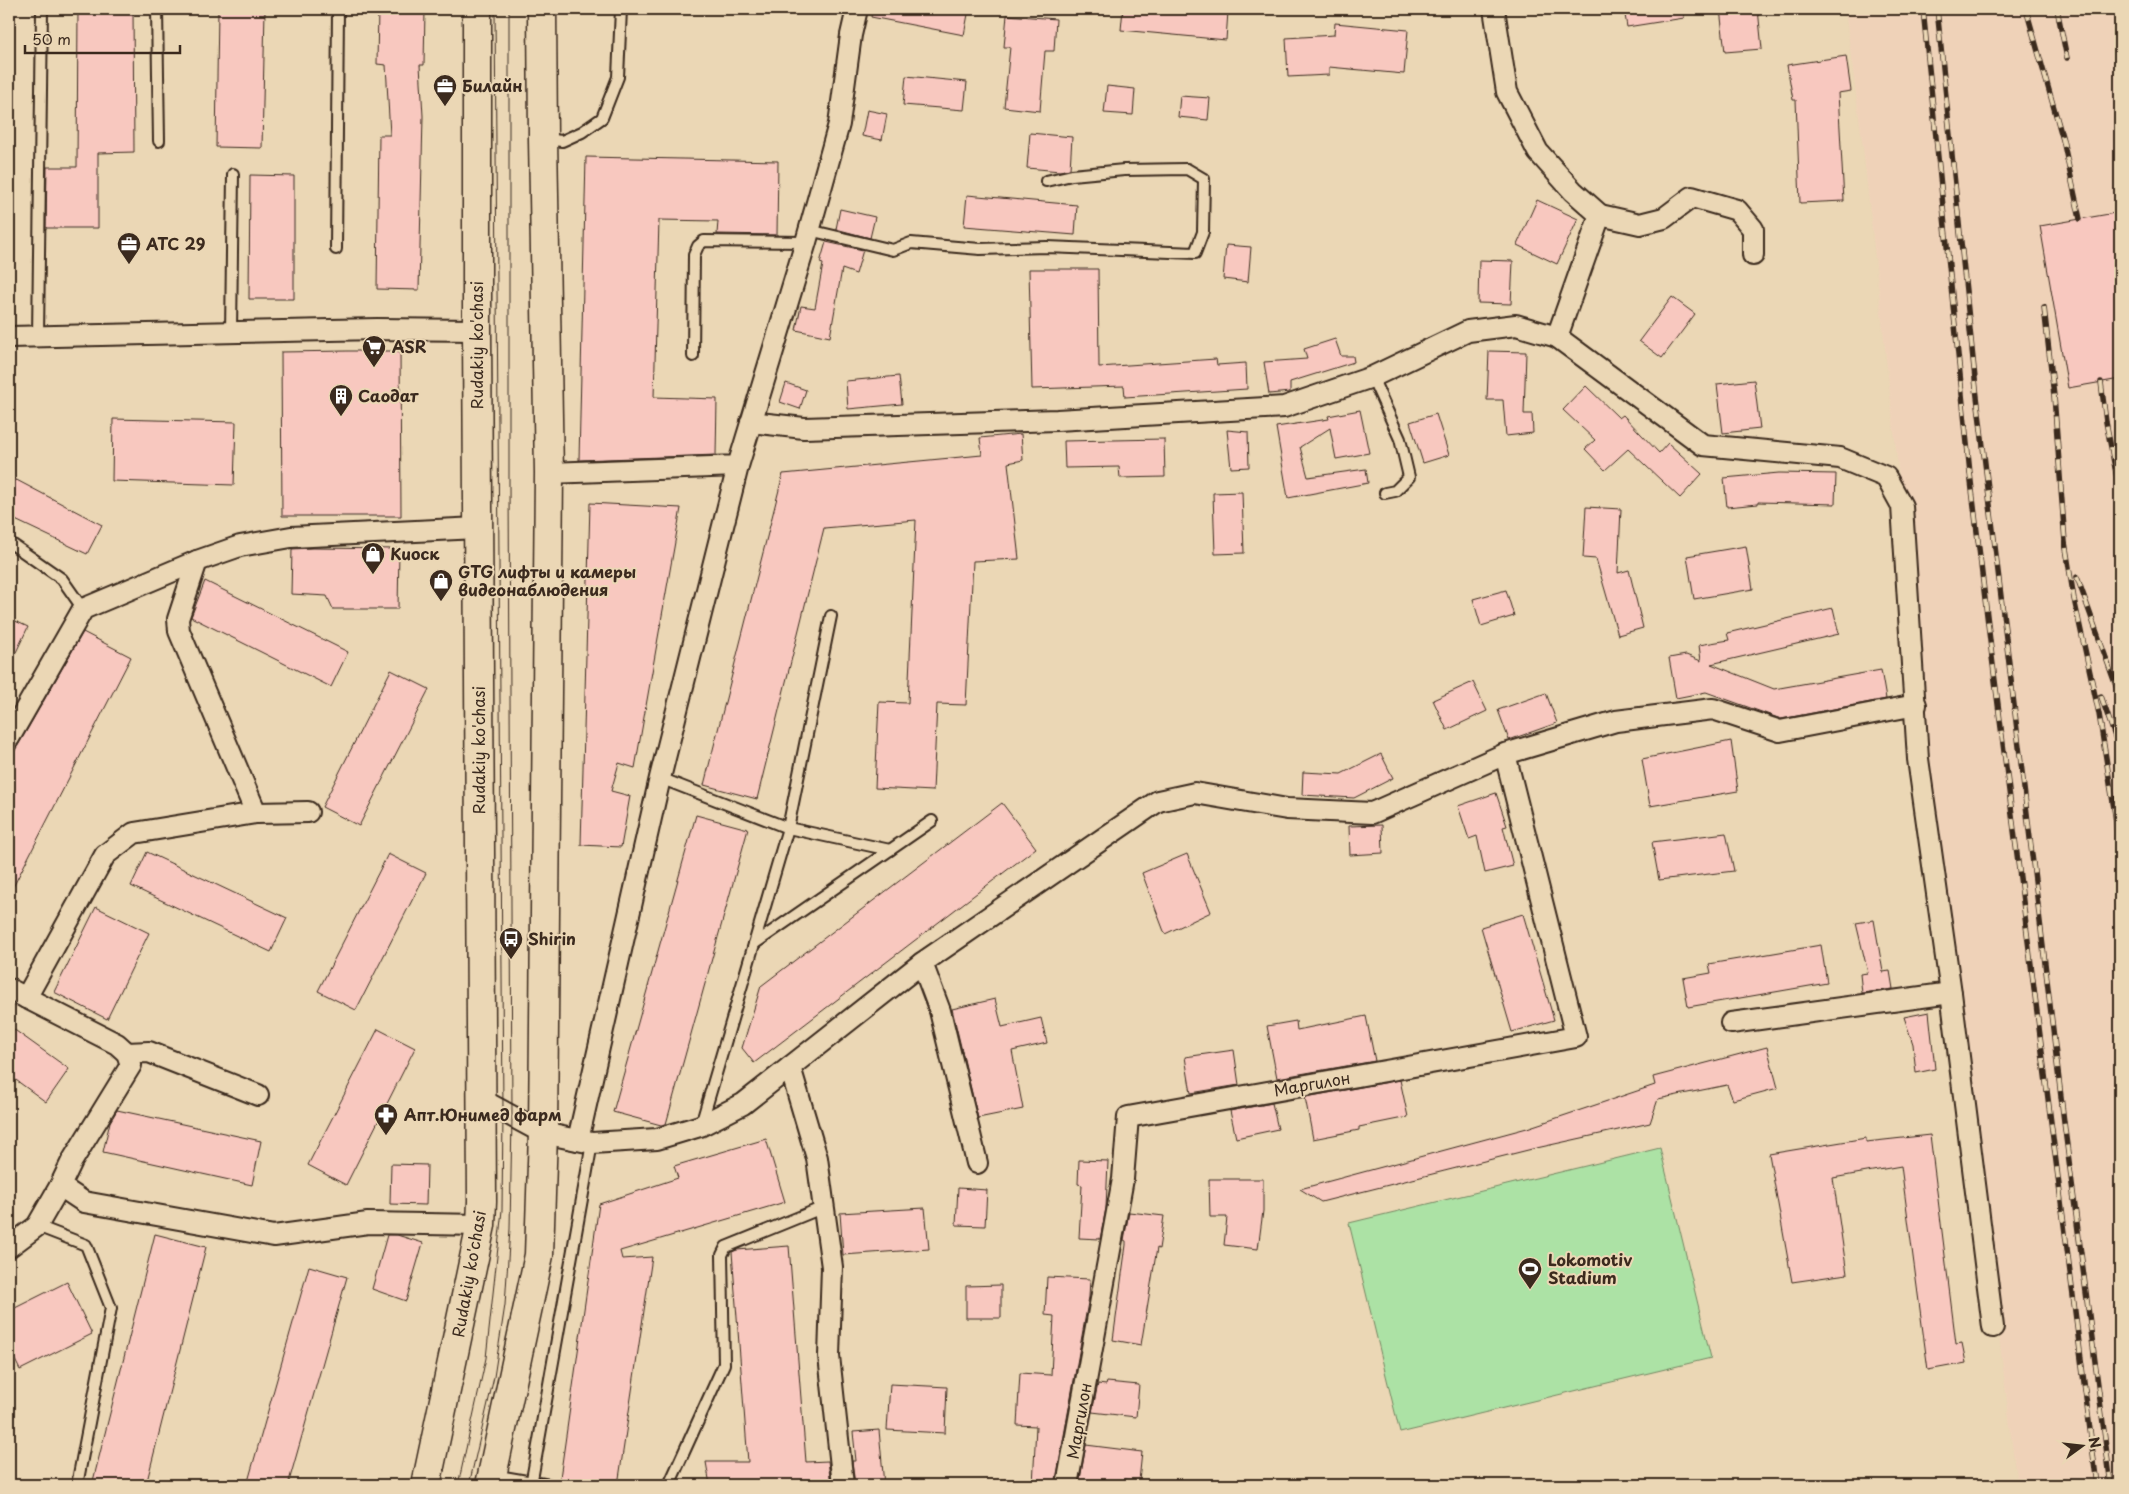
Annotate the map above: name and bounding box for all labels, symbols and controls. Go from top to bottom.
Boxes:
scale bar [25,22,180,54]
text: 50 m [32,27,71,50]
office icon: Билайн [432,73,458,107]
place label: Билайн [462,73,523,97]
office icon: АТС 29 [116,231,142,265]
place label: АТС 29 [145,231,206,255]
street label: Rudakiy ko'chasi [464,281,488,409]
supermarket icon: ASR [361,334,387,368]
place label: ASR [392,334,427,358]
building icon: Саодат [328,383,354,417]
place label: Саодат [358,383,419,407]
shop icon: Киоск [360,541,386,575]
place label: Киоск [390,541,440,565]
place label: GTG лифты и камеры видеонаблюдения [458,559,636,601]
shop icon: GTG лифты и камеры видеонаблюдения [428,568,454,602]
street label: Rudakiy ko'chasi [466,686,490,814]
bus stop icon: Shirin [498,926,524,960]
place label: Shirin [528,926,576,950]
street label: Маргилон [1272,1064,1352,1102]
pharmacy icon: Апт.Юнимед фарм [373,1102,399,1136]
place label: Апт.Юнимед фарм [404,1102,562,1126]
street label: Rudakiy ko'chasi [445,1209,491,1339]
place label: Lokomotiv Stadium [1548,1247,1632,1289]
sports icon: Lokomotiv Stadium [1517,1256,1543,1290]
street label: Маргилон [1059,1381,1097,1461]
north arrow [2056,1422,2106,1472]
text: N [2083,1434,2107,1451]

